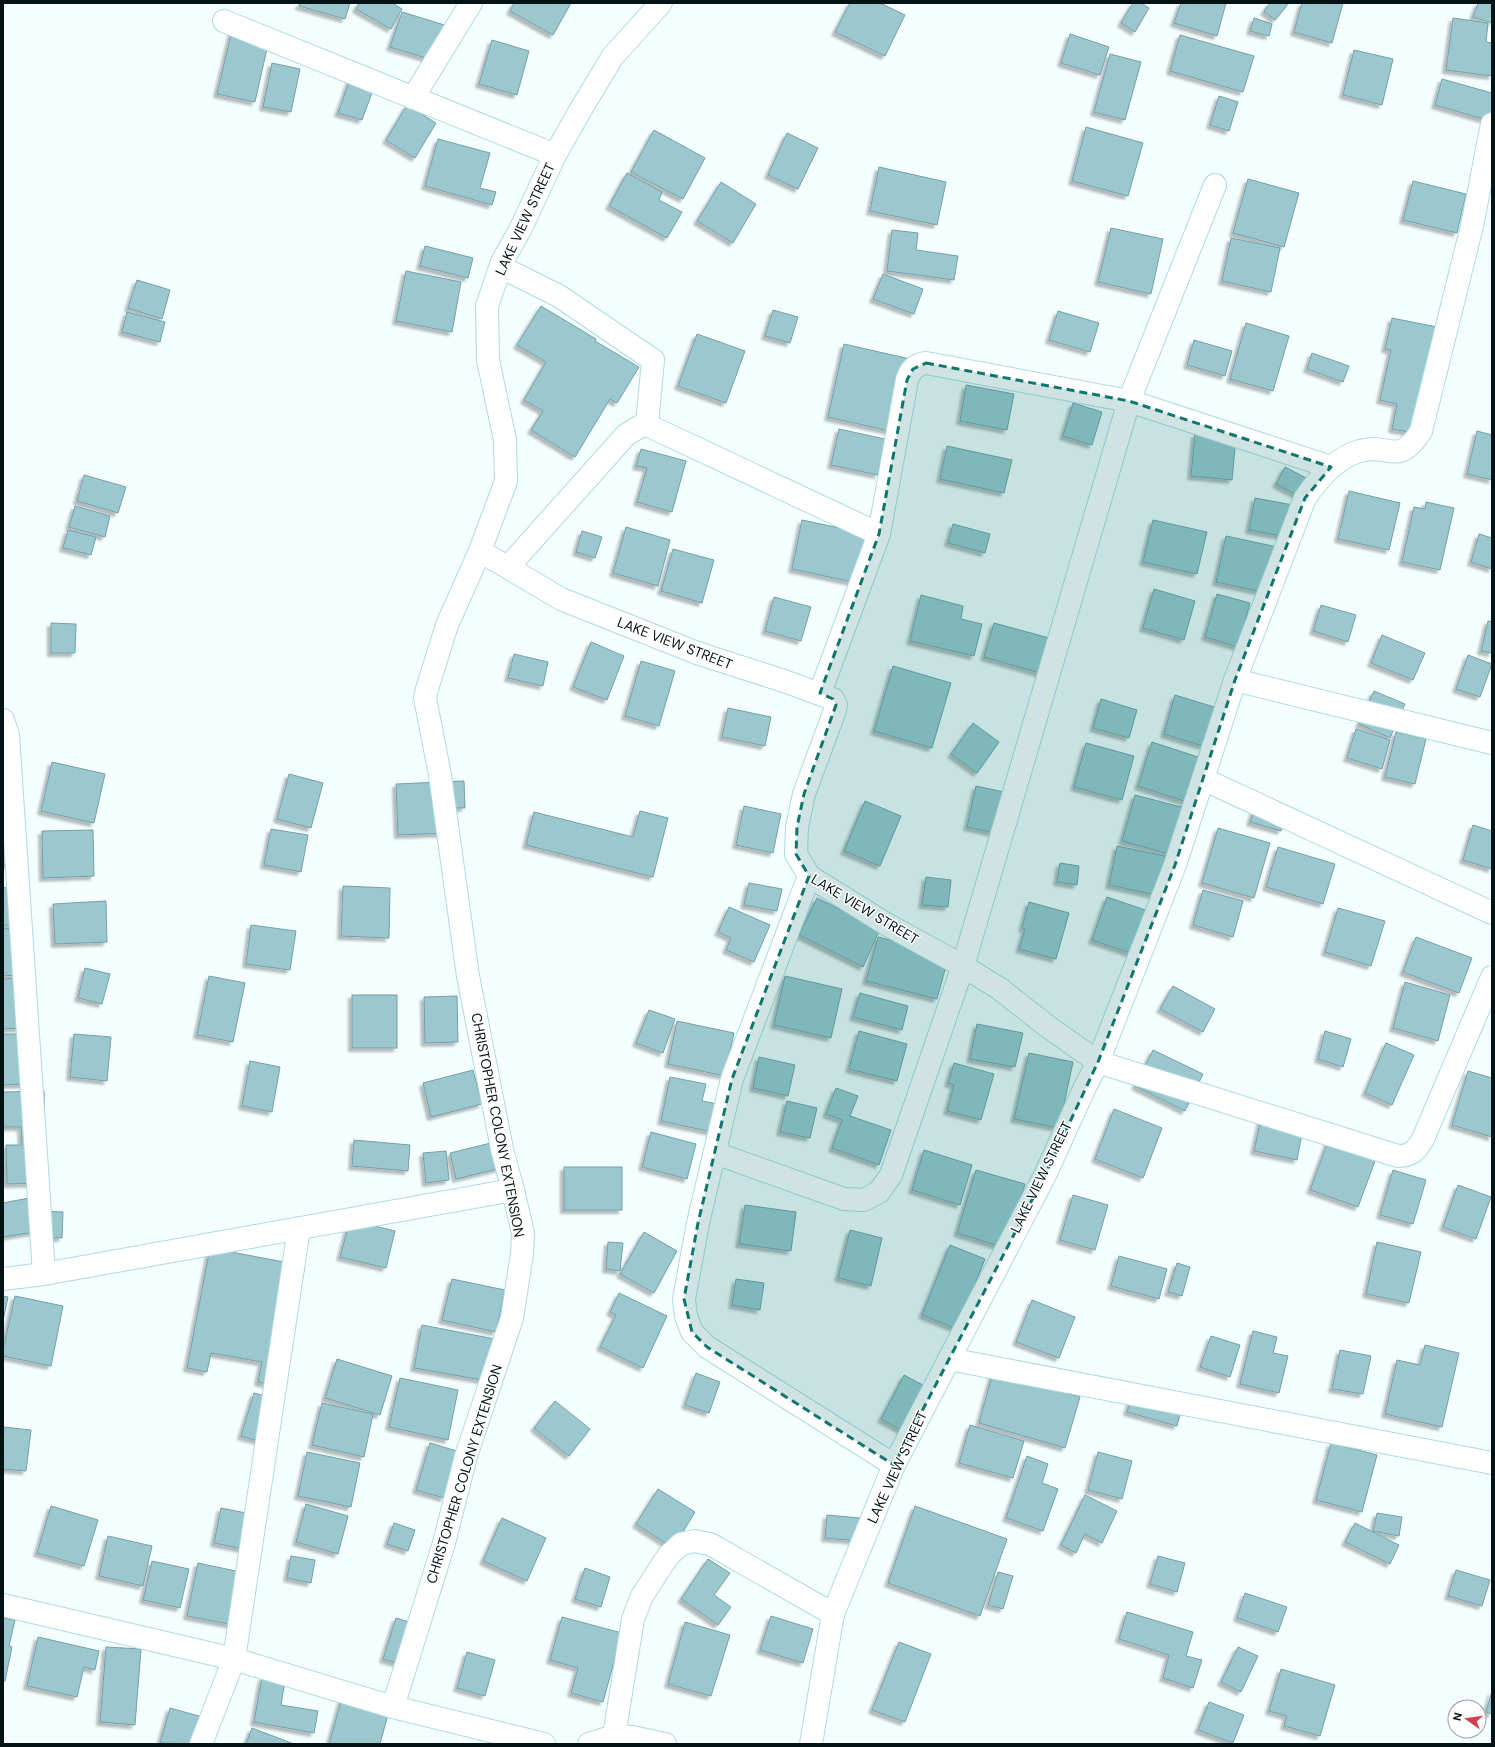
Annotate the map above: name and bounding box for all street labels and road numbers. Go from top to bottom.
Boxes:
street label: LAKE VIEW STREET [491,160,559,278]
street label: LAKE VIEW STREET [615,613,735,673]
street label: LAKE VIEW STREET [808,870,922,948]
street label: CHRISTOPHER COLONY EXTENSION [467,1011,529,1239]
street label: LAKE VIEW STREET [1006,1118,1076,1236]
street label: CHRISTOPHER COLONY EXTENSION [422,1362,506,1586]
street label: LAKE VIEW STREET [863,1408,931,1526]

